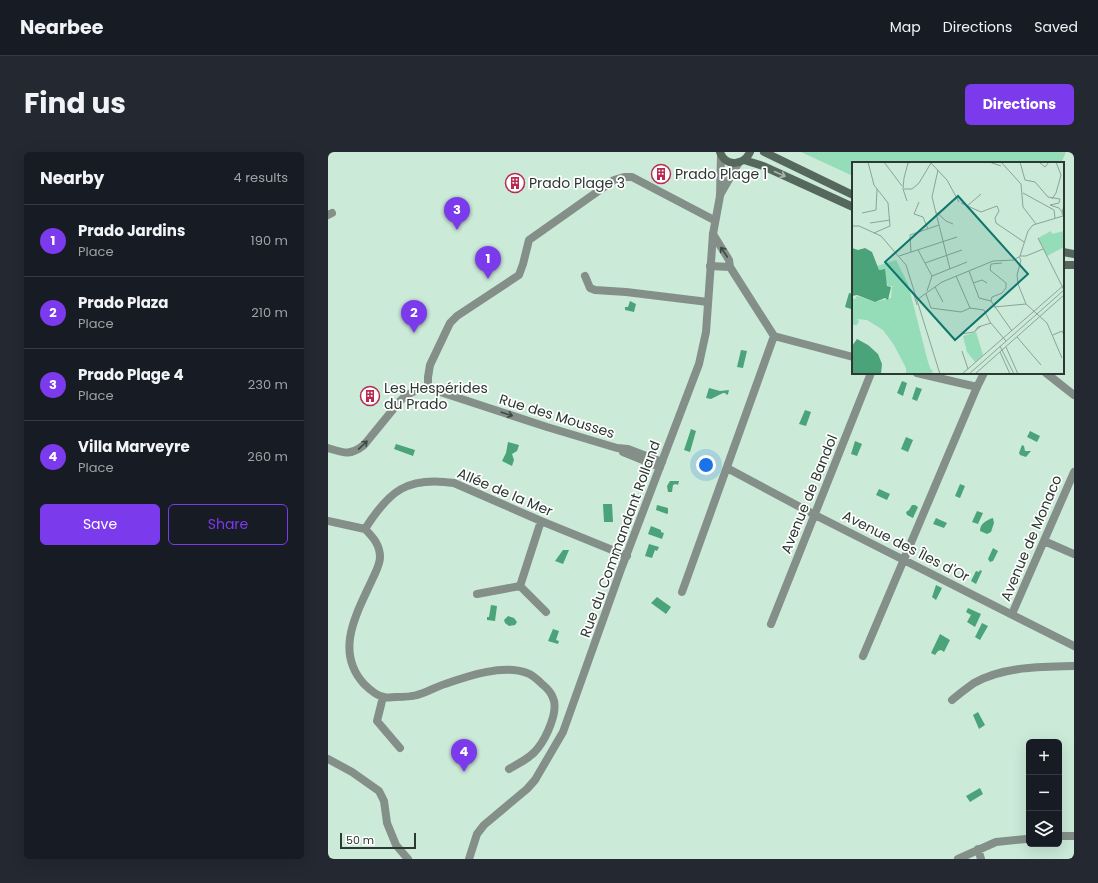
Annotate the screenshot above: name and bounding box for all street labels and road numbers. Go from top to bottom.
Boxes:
street label: Rue des Mousses [497,389,617,443]
street label: Avenue de Bandol [776,431,842,557]
street label: Rue du Commandant Rolland [575,438,665,640]
street label: Allée de la Mer [454,463,556,521]
street label: Avenue de Monaco [995,472,1067,604]
street label: Avenue des Îles d'Or [839,505,973,587]

